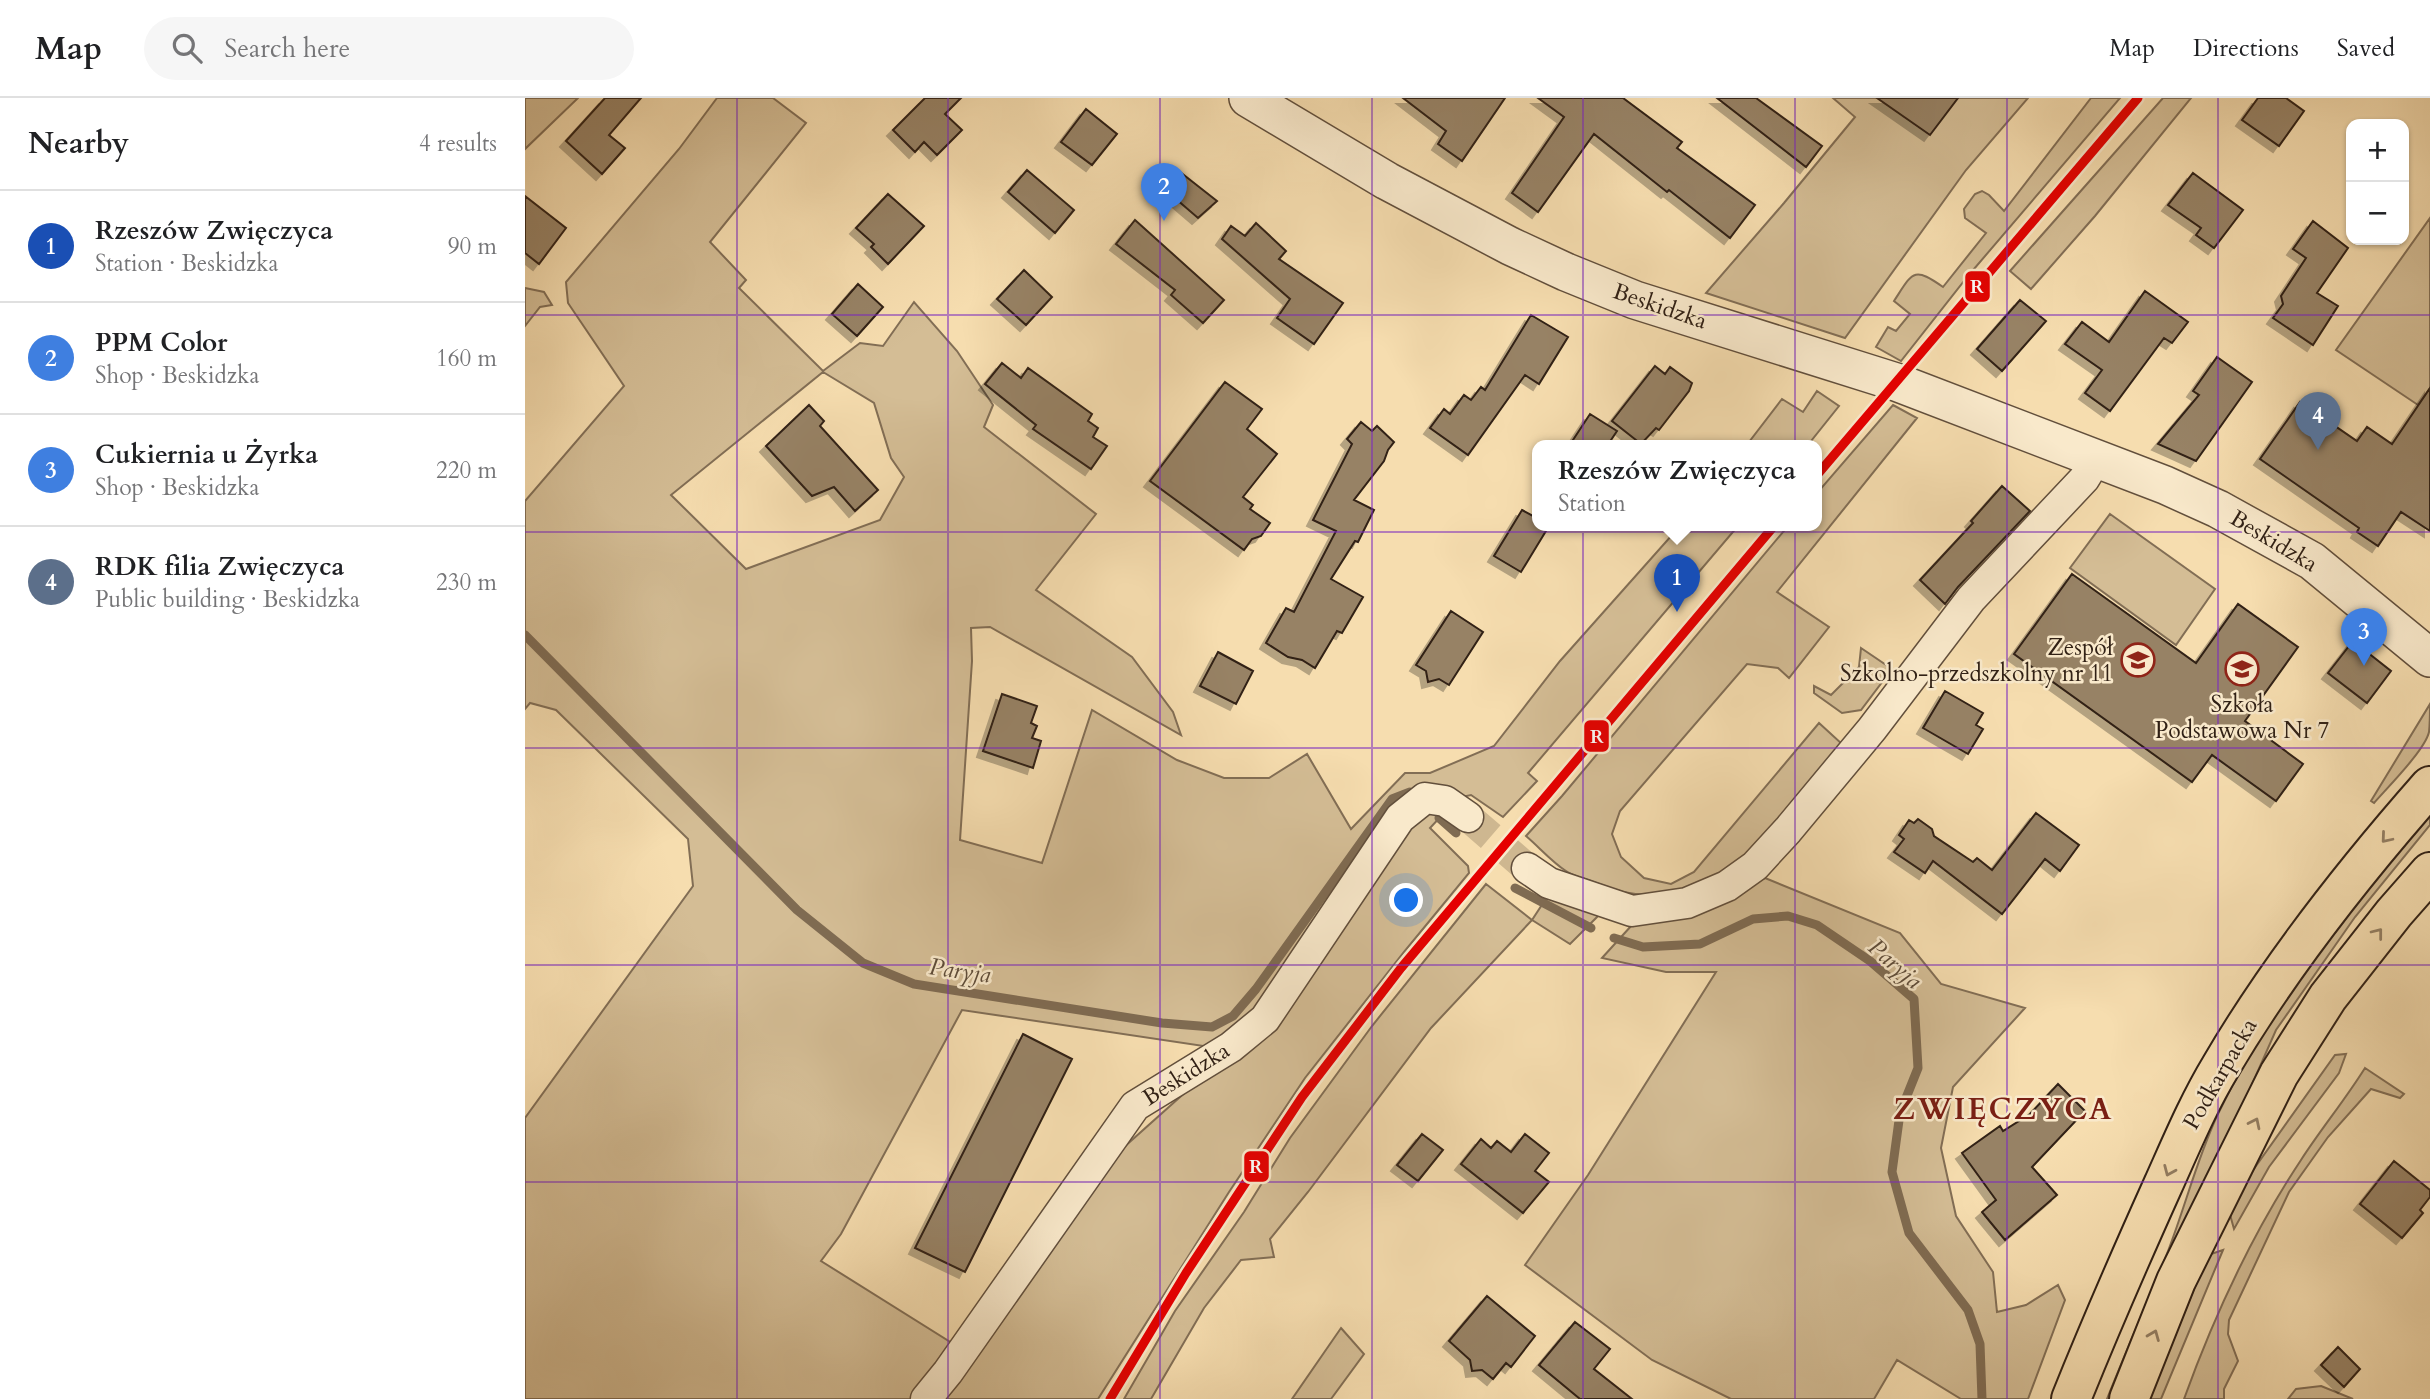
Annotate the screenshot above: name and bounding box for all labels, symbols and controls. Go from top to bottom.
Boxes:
search box [144,17,634,80]
text: Map [35,26,102,71]
icon: search [168,29,206,67]
text: Search here [224,31,350,66]
text: Map [2109,32,2155,65]
text: Directions [2193,32,2299,65]
text: Saved [2337,32,2395,65]
map controls [2346,119,2409,245]
button: + [2346,119,2409,182]
text: Nearby [28,123,129,164]
text: 4 results [419,128,497,159]
pin: 2 [1141,163,1187,221]
button: − [2346,182,2409,245]
text: Rzeszów Zwięczyca [95,213,333,248]
text: 1 [45,231,57,262]
text: 90 m [448,231,497,262]
text: Station · Beskidzka [95,248,278,279]
line badge: R [1964,270,1991,303]
text: R [1970,274,1984,300]
street label: Beskidzka [1609,276,1711,337]
text: PPM Color [95,325,227,360]
text: 2 [45,343,57,374]
text: 160 m [436,343,497,374]
text: Shop · Beskidzka [95,360,259,391]
pin: 4 [2295,392,2341,450]
text: Cukiernia u Żyrka [95,437,318,472]
popup [1532,440,1822,531]
text: Rzeszów Zwięczyca [1558,453,1796,488]
text: 3 [45,455,57,486]
text: 220 m [436,455,497,486]
text: Shop · Beskidzka [95,472,259,503]
text: Station [1558,488,1626,519]
street label: Beskidzka [2224,503,2324,579]
text: RDK filia Zwięczyca [95,549,344,584]
pin: 1 [1654,554,1700,612]
text: 4 [45,567,57,598]
text: 230 m [436,567,497,598]
text: Public building · Beskidzka [95,584,360,615]
pin: 3 [2341,608,2387,666]
place label: Zespół Szkolno-przedszkolny nr 11 [1840,632,2114,689]
school or university icon: Zespół Szkolno-przedszkolny nr 11 [2119,641,2157,679]
school or university icon: Szkoła Podstawowa Nr 7 [2223,650,2261,688]
place label: Szkoła Podstawowa Nr 7 [2155,689,2329,746]
line badge: R [1583,719,1610,753]
text: R [1590,724,1604,750]
one-way arrow [2382,830,2394,843]
your location [1389,883,1423,917]
one-way arrow [2370,928,2383,940]
water label: Paryja [1861,931,1929,997]
water label: Paryja [927,950,993,992]
street label: Podkarpacka [2176,1013,2264,1135]
street label: Beskidzka [1137,1035,1236,1113]
district label: ZWIĘCZYCA [1893,1089,2113,1130]
one-way arrow [2247,1118,2261,1130]
line badge: R [1243,1150,1270,1183]
text: R [1249,1154,1263,1180]
one-way arrow [2163,1164,2177,1176]
one-way arrow [2146,1330,2160,1343]

